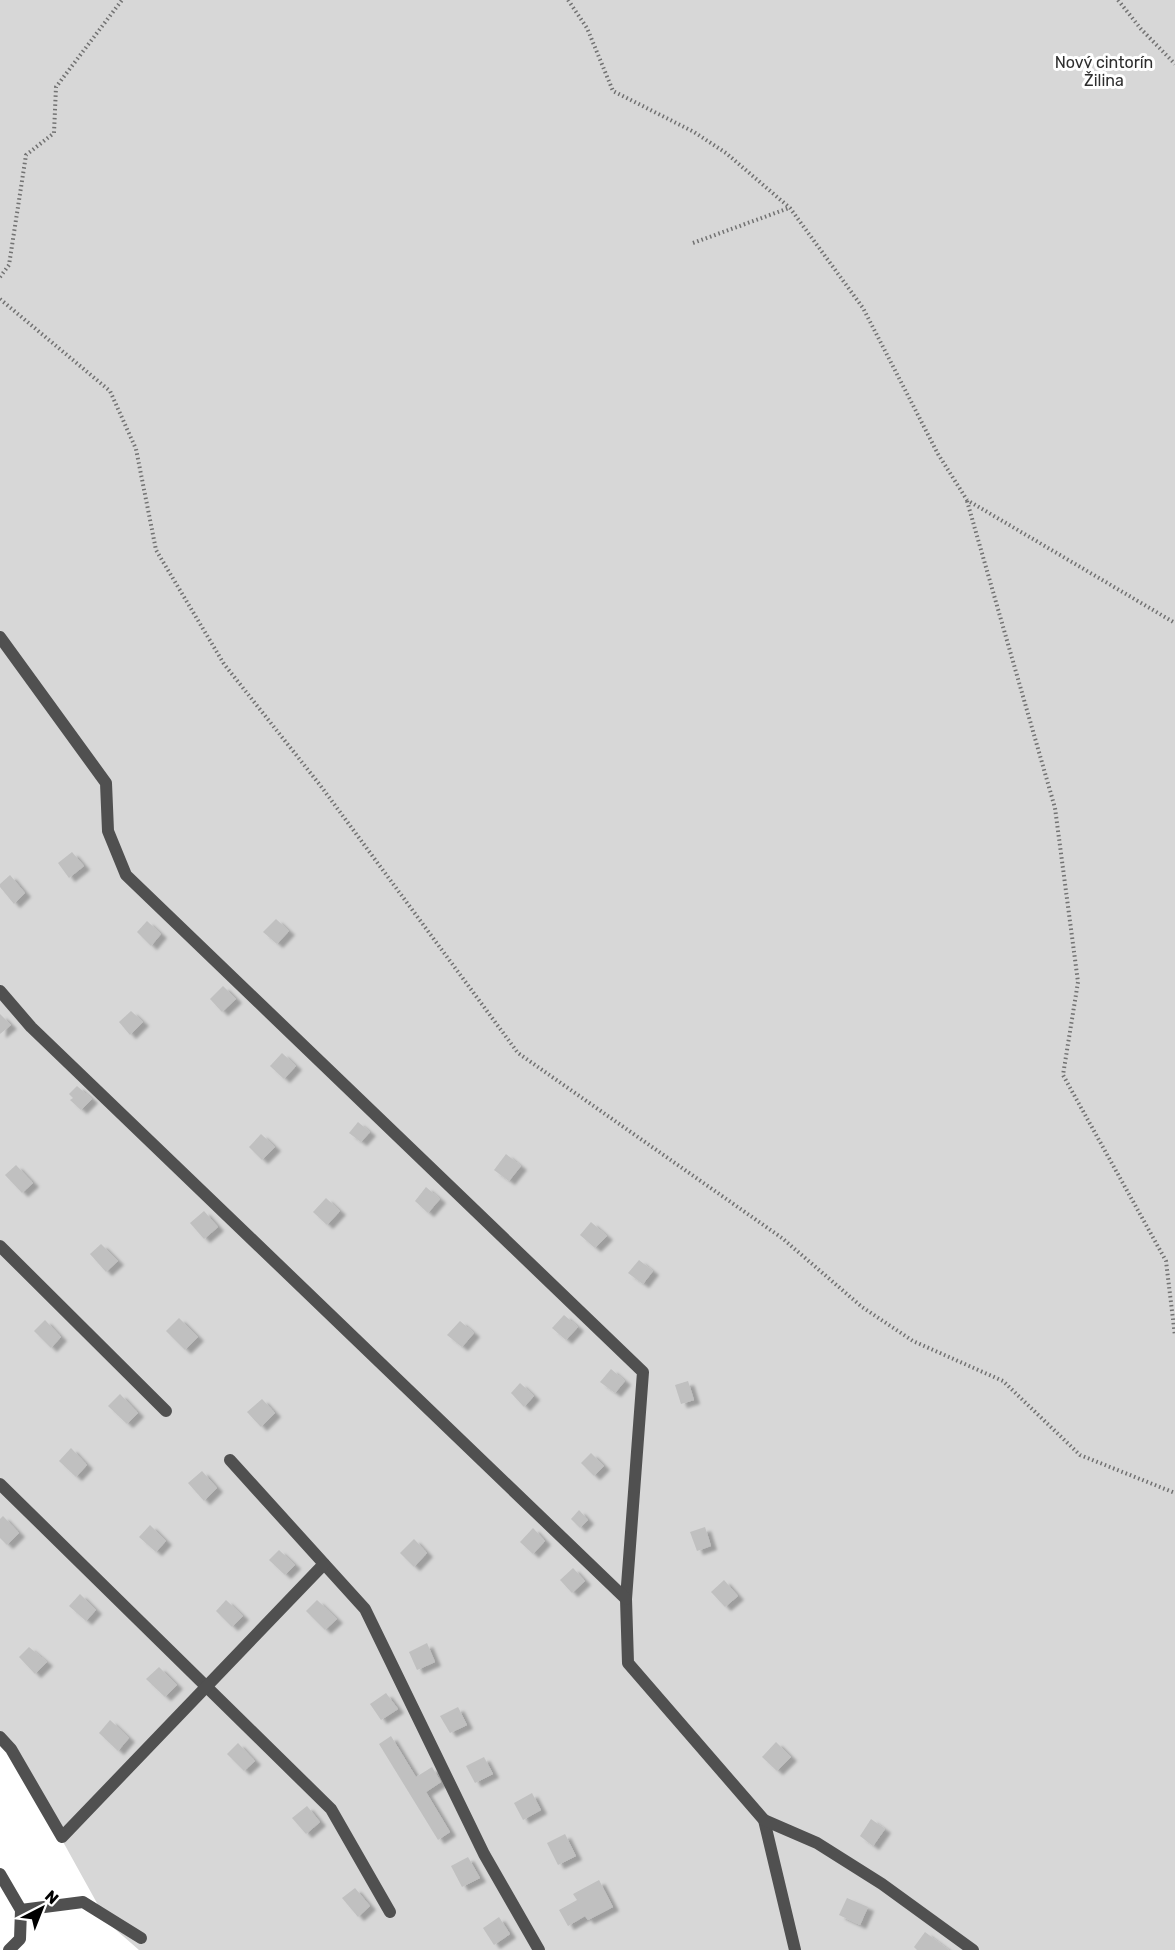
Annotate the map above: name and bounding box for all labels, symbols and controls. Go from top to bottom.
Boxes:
park label: Nový cintorín Žilina [1055,53,1153,90]
north arrow [12,1878,72,1938]
text: N [41,1886,62,1908]

